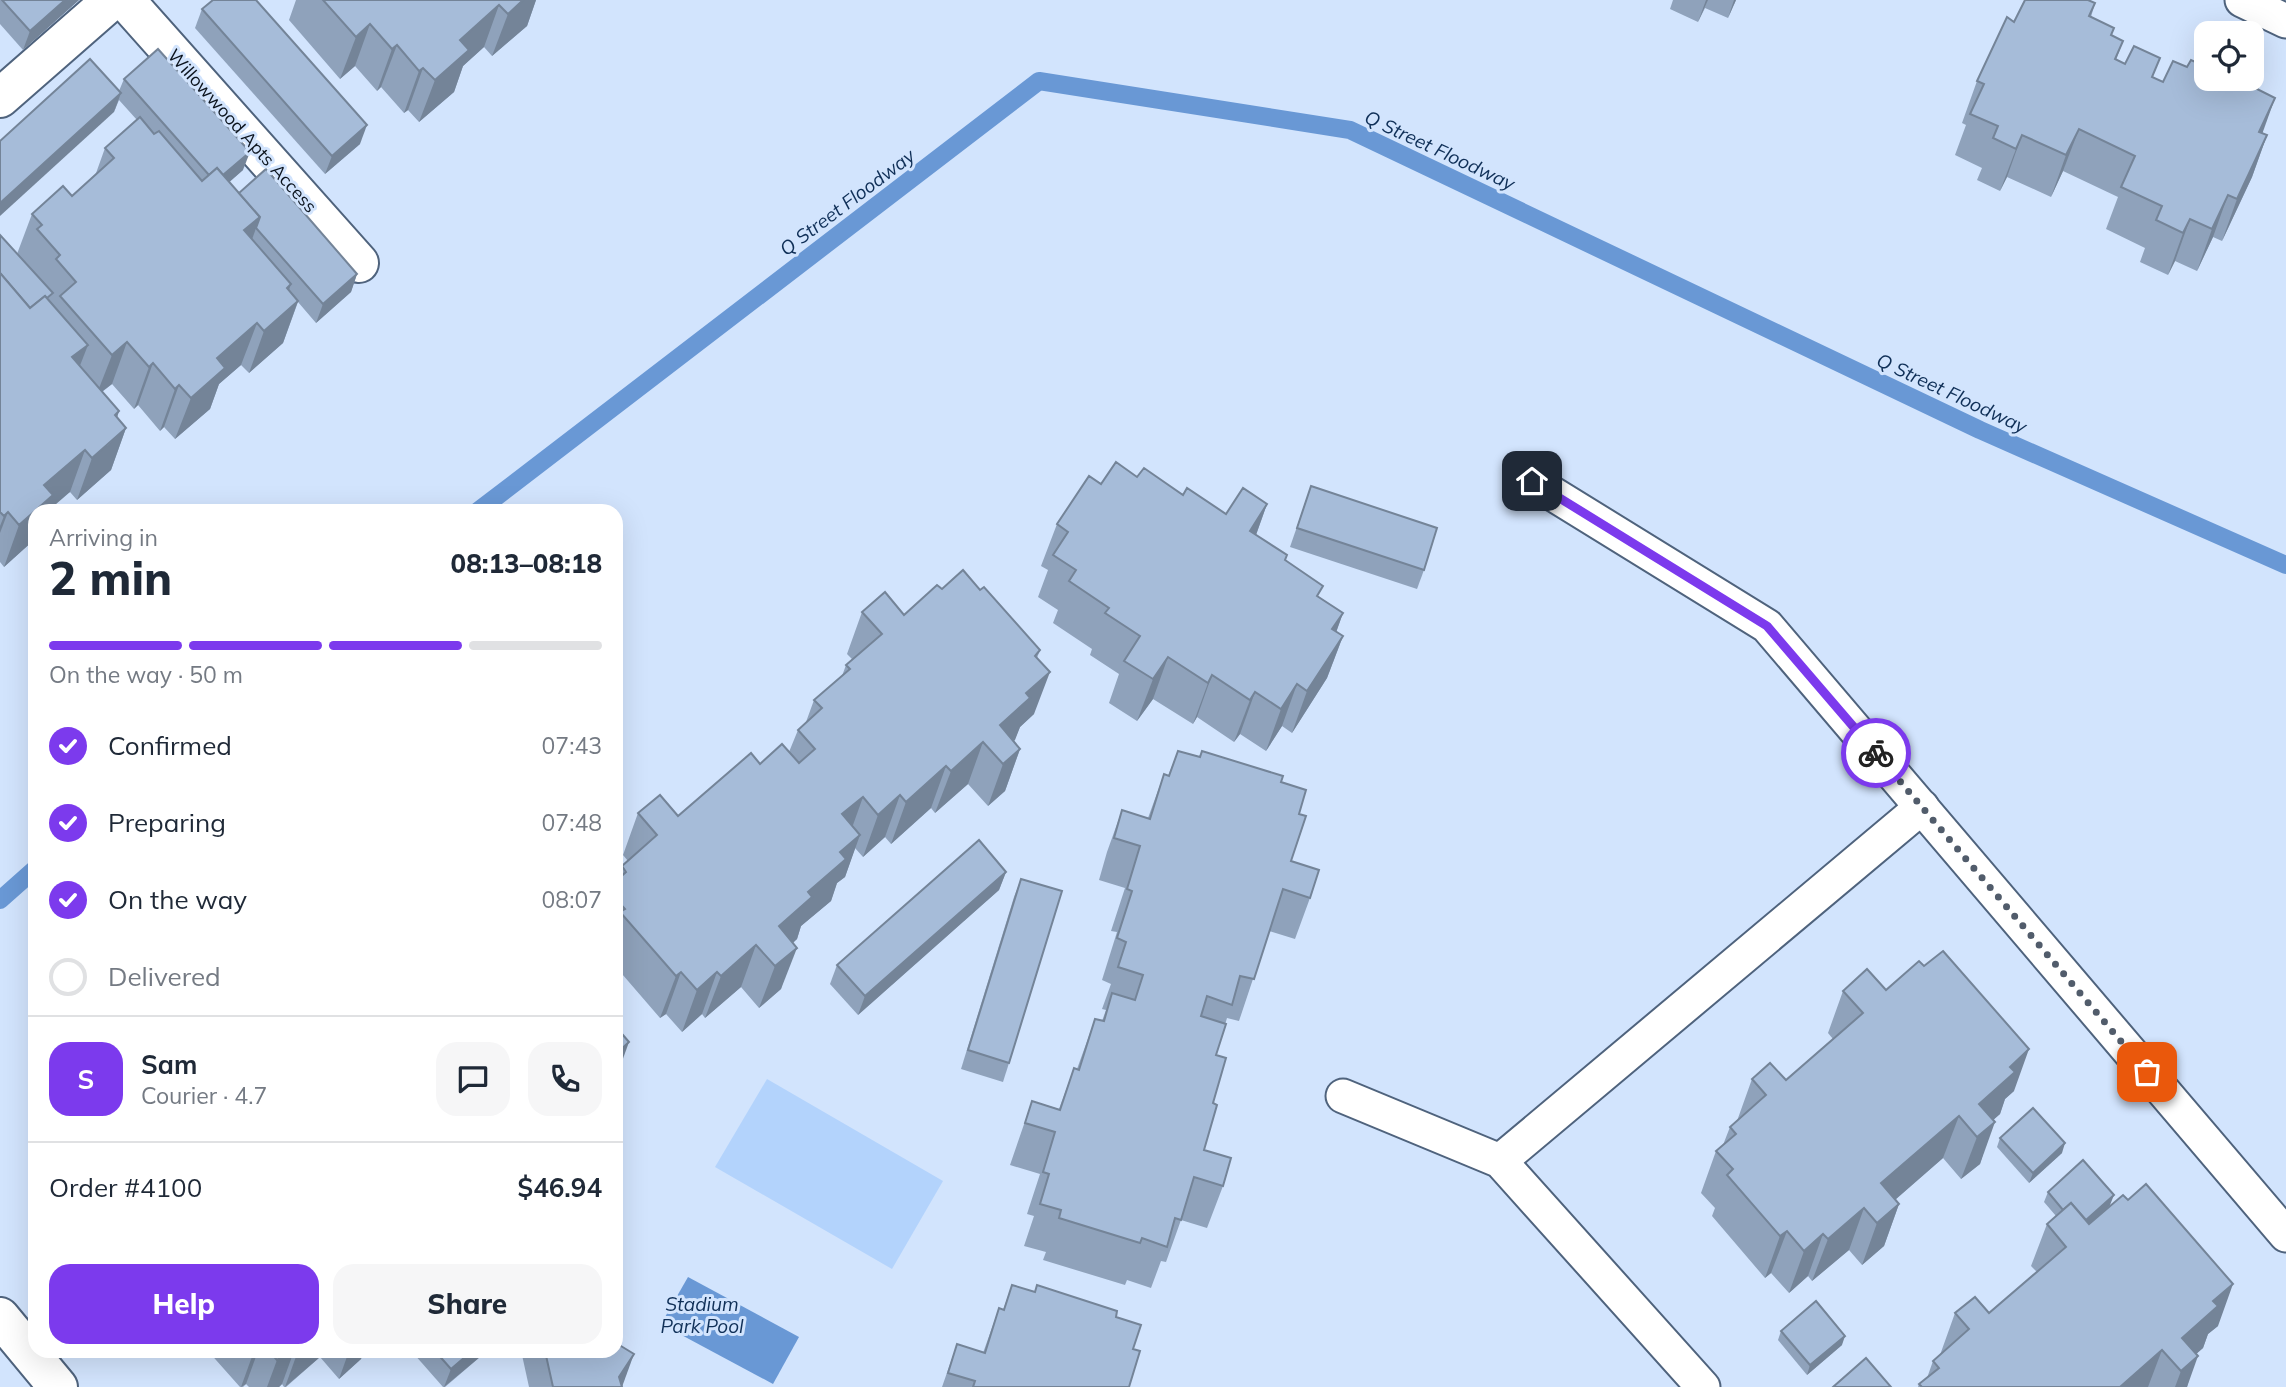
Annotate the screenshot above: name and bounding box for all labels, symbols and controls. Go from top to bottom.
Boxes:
map controls [2194,21,2264,91]
button: locate [2194,21,2264,91]
street label: Willowwood Apts Access [163,44,322,217]
water label: Q Street Floodway [1361,105,1520,196]
water label: Q Street Floodway [775,143,920,261]
water label: Q Street Floodway [1873,348,2032,439]
pin [1502,451,1562,511]
icon: home [1513,462,1551,500]
text: Arriving in [49,523,158,552]
text: 08:13–08:18 [451,547,602,580]
text: 2 min [49,549,172,607]
text: On the way · 50 m [49,660,243,689]
courier [1841,718,1911,788]
icon: check [49,727,87,765]
text: Confirmed [108,729,232,762]
text: 07:43 [542,731,602,760]
icon: bike [1857,734,1895,772]
icon: check [49,804,87,842]
text: Preparing [108,806,226,839]
text: 07:48 [542,808,602,837]
icon: check [49,881,87,919]
text: On the way [108,883,247,916]
text: 08:07 [542,885,602,914]
text: Delivered [108,960,221,993]
button: chat [436,1042,510,1116]
button: phone [528,1042,602,1116]
pin [2117,1042,2177,1102]
text: Sam [141,1048,197,1081]
icon: bag [2128,1053,2166,1091]
text: S [78,1063,94,1096]
text: Courier · 4.7 [141,1081,267,1110]
text: Order #4100 [49,1171,202,1204]
text: $46.94 [518,1171,602,1204]
button: Help [49,1264,319,1344]
button: Share [333,1264,602,1344]
water label: Stadium Park Pool [660,1292,744,1338]

